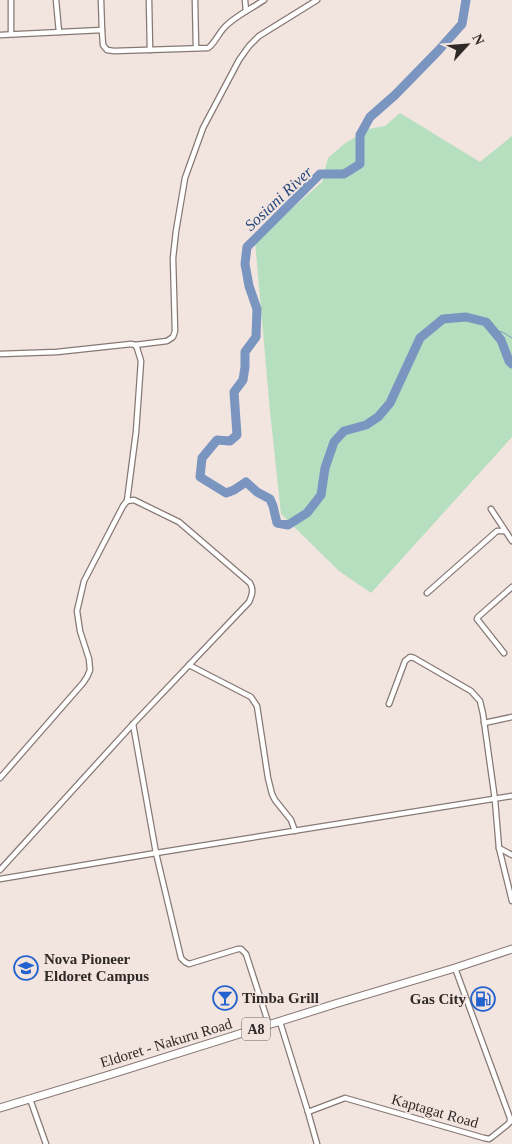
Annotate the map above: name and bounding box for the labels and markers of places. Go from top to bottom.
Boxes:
place label: Nova Pioneer Eldoret Campus [44,951,149,984]
school or university icon: Nova Pioneer Eldoret Campus [13,955,39,981]
bar icon: Timba Grill [212,985,238,1011]
fuel station icon: Gas City [470,986,496,1012]
place label: Timba Grill [242,990,319,1006]
place label: Gas City [410,991,467,1007]

